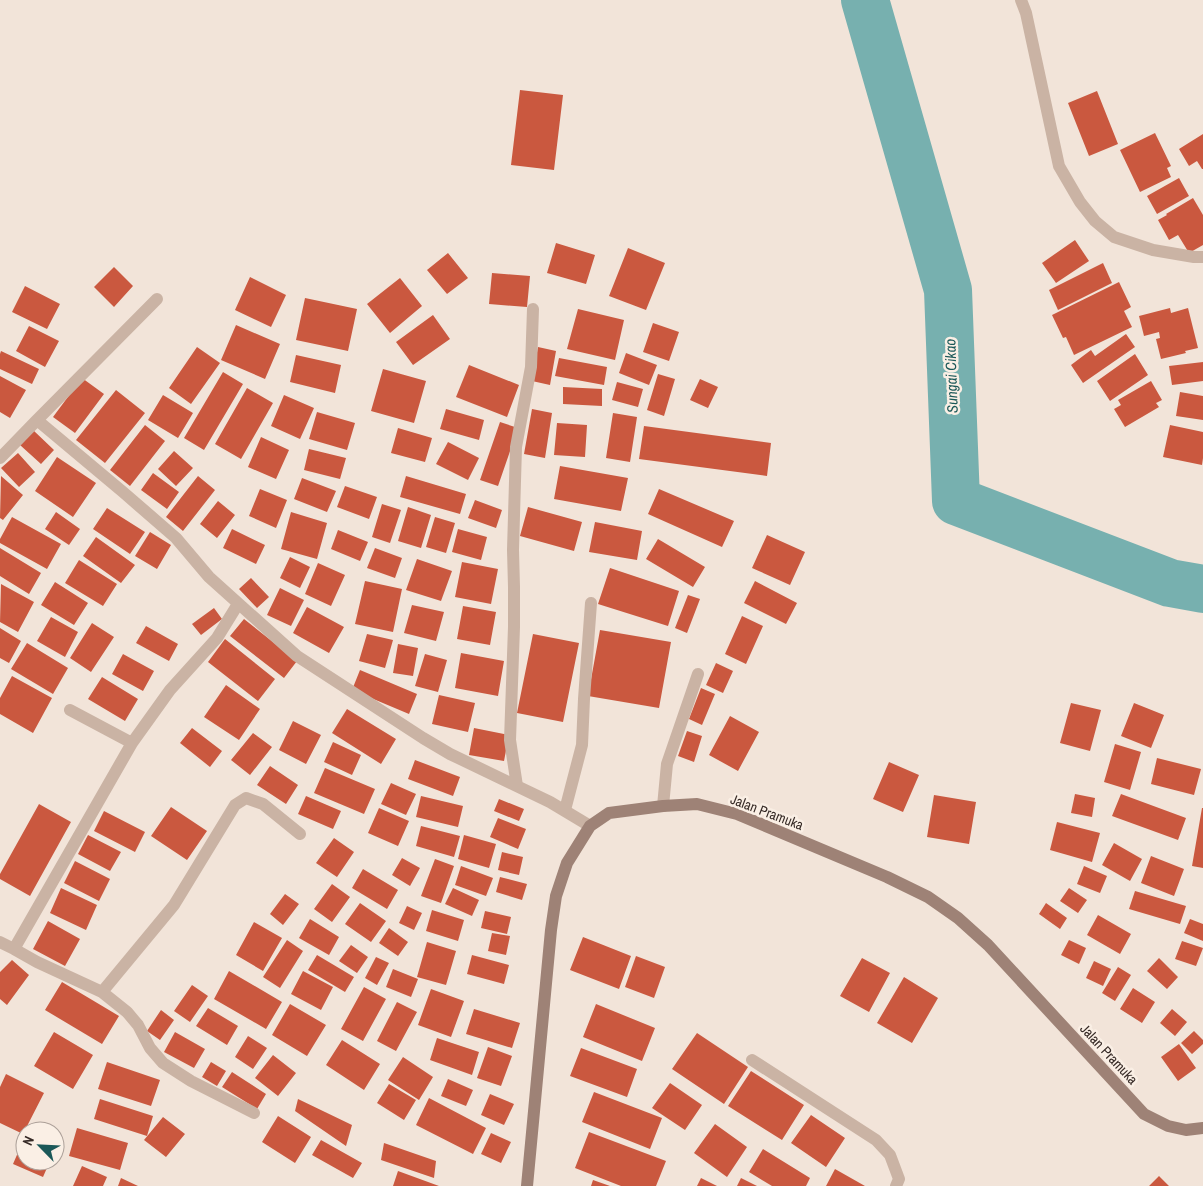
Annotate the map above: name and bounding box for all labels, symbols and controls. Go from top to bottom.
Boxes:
water label: Sungai Cikao [939,338,963,414]
street label: Jalan Pramuka [728,790,807,834]
street label: Jalan Pramuka [1076,1020,1142,1089]
north arrow [15,1121,65,1171]
text: N [18,1133,38,1148]

